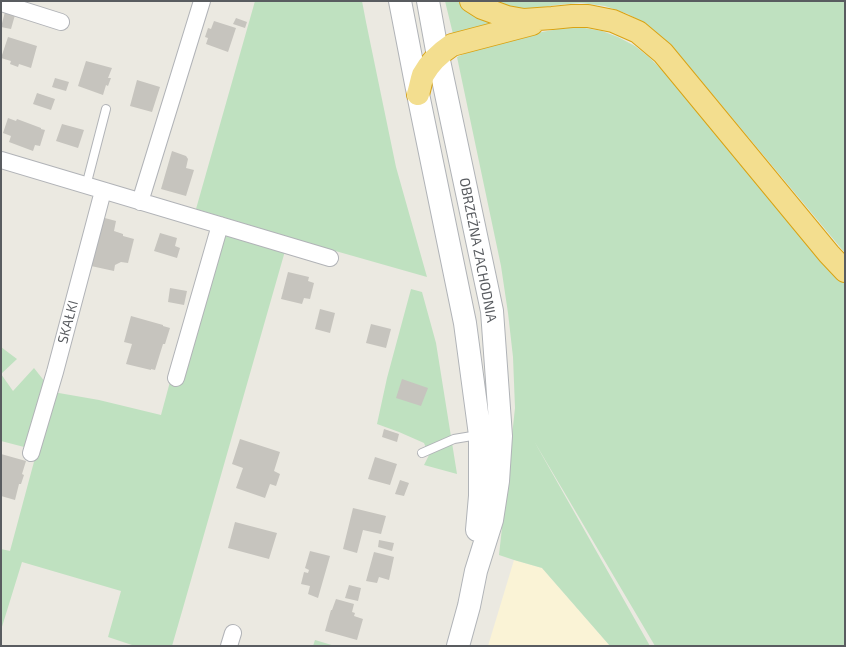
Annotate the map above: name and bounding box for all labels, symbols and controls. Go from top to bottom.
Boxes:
street label: OBRZEŻNA ZACHODNIA [456,176,500,324]
street label: SKAŁKI [54,299,82,345]

